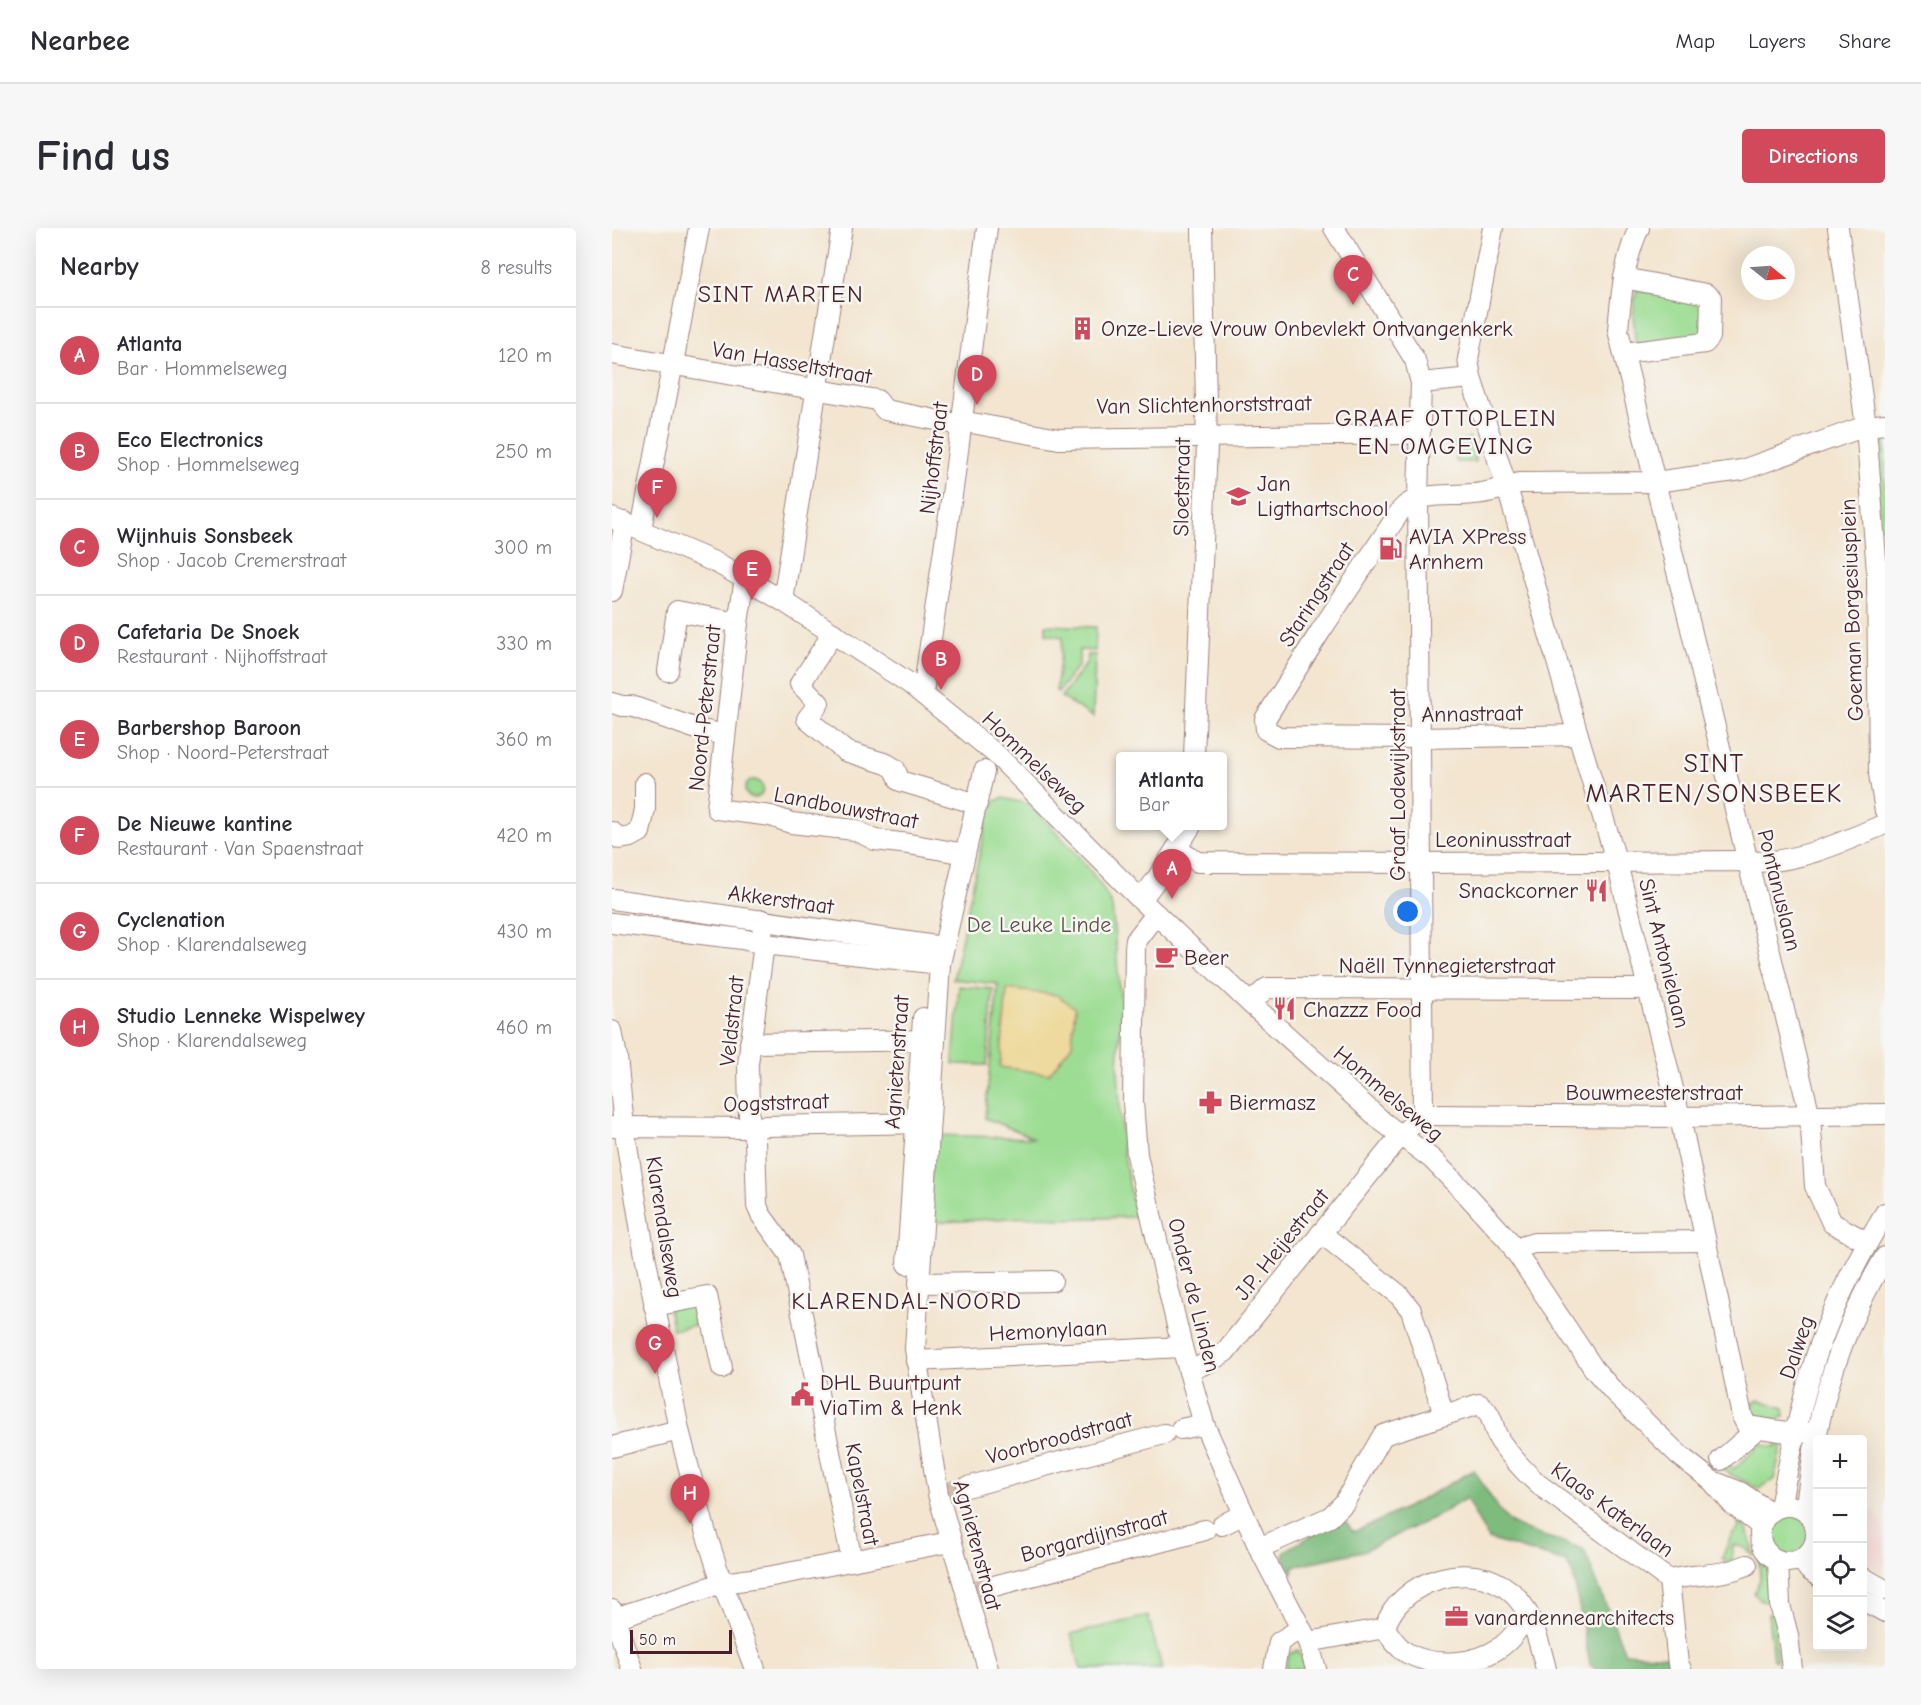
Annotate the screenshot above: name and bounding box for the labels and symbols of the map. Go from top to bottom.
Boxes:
north arrow [1741,246,1795,300]
pin: C [1334,256,1372,305]
district label: SINT MARTEN [698,280,864,308]
building icon: Onze-Lieve Vrouw Onbevlekt Ontvangenkerk [1070,315,1096,341]
place label: Onze-Lieve Vrouw Onbevlekt Ontvangenkerk [1101,316,1513,342]
street label: Van Hasseltstraat [710,336,874,390]
pin: D [958,356,997,405]
street label: Van Slichtenhorststraat [1096,390,1312,420]
street label: Nijhoffstraat [914,400,954,516]
district label: GRAAF OTTOPLEIN EN OMGEVING [1335,404,1557,460]
street label: Sloetstraat [1168,437,1196,537]
pin: F [638,468,676,518]
place label: Jan Ligthartschool [1257,471,1389,522]
school or university icon: Jan Ligthartschool [1226,483,1252,509]
street label: Goeman Borgesiusplein [1835,498,1869,722]
place label: AVIA XPress Arnhem [1409,524,1526,575]
fuel station icon: AVIA XPress Arnhem [1378,536,1404,562]
street label: Staringstraat [1273,537,1361,652]
pin: E [732,550,772,600]
street label: Noord-Peterstraat [683,623,727,792]
pin: B [922,640,960,690]
street label: Graaf Lodewijkstraat [1385,688,1411,881]
street label: Annastraat [1421,700,1524,728]
street label: Hommelseweg [977,706,1092,819]
district label: SINT MARTEN/SONSBEEK [1585,749,1843,809]
street label: Landbouwstraat [771,781,921,835]
street label: Leoninusstraat [1435,827,1572,853]
street label: Pontanuslaan [1751,827,1807,954]
pin: A [1152,850,1192,899]
street label: Sint Antonielaan [1633,876,1695,1031]
restaurant icon: Snackcorner [1583,877,1609,903]
place label: Snackcorner [1459,878,1578,904]
street label: Akkerstraat [726,880,836,920]
your location [1393,897,1422,926]
park label: De Leuke Linde [967,912,1111,938]
cafe icon: Beer [1153,944,1179,970]
place label: Beer [1184,945,1229,971]
street label: Naëll Tynnegieterstraat [1339,953,1556,979]
street label: Veldstraat [714,974,750,1068]
street label: Agnietenstraat [879,994,915,1130]
restaurant icon: Chazzz Food [1272,996,1298,1022]
place label: Chazzz Food [1303,997,1422,1023]
street label: Hommelseweg [1328,1040,1449,1147]
street label: Bouwmeesterstraat [1565,1080,1743,1106]
street label: Oogststraat [723,1088,830,1118]
pharmacy icon: Biermasz [1198,1089,1224,1115]
place label: Biermasz [1229,1090,1316,1116]
street label: Klarendalseweg [640,1154,688,1300]
street label: J.P. Heijestraat [1229,1183,1335,1306]
street label: Onder de Linden [1162,1215,1226,1375]
district label: KLARENDAL-NOORD [791,1287,1023,1315]
street label: Dalweg [1774,1312,1820,1383]
street label: Hemonylaan [988,1315,1108,1347]
pin: G [636,1324,675,1374]
place label: DHL Buurtpunt ViaTim & Henk [820,1370,962,1421]
public building icon: DHL Buurtpunt ViaTim & Henk [789,1382,815,1408]
street label: Voorbroodstraat [983,1406,1136,1470]
street label: Kapelstraat [839,1441,885,1548]
street label: Klaas Katerlaan [1546,1457,1679,1563]
pin: H [670,1474,710,1524]
street label: Agnietenstraat [947,1477,1007,1614]
street label: Borgardijnstraat [1018,1504,1171,1568]
office icon: vanardennearchitects [1444,1604,1470,1630]
place label: vanardennearchitects [1474,1605,1674,1631]
scale bar [630,1627,732,1654]

